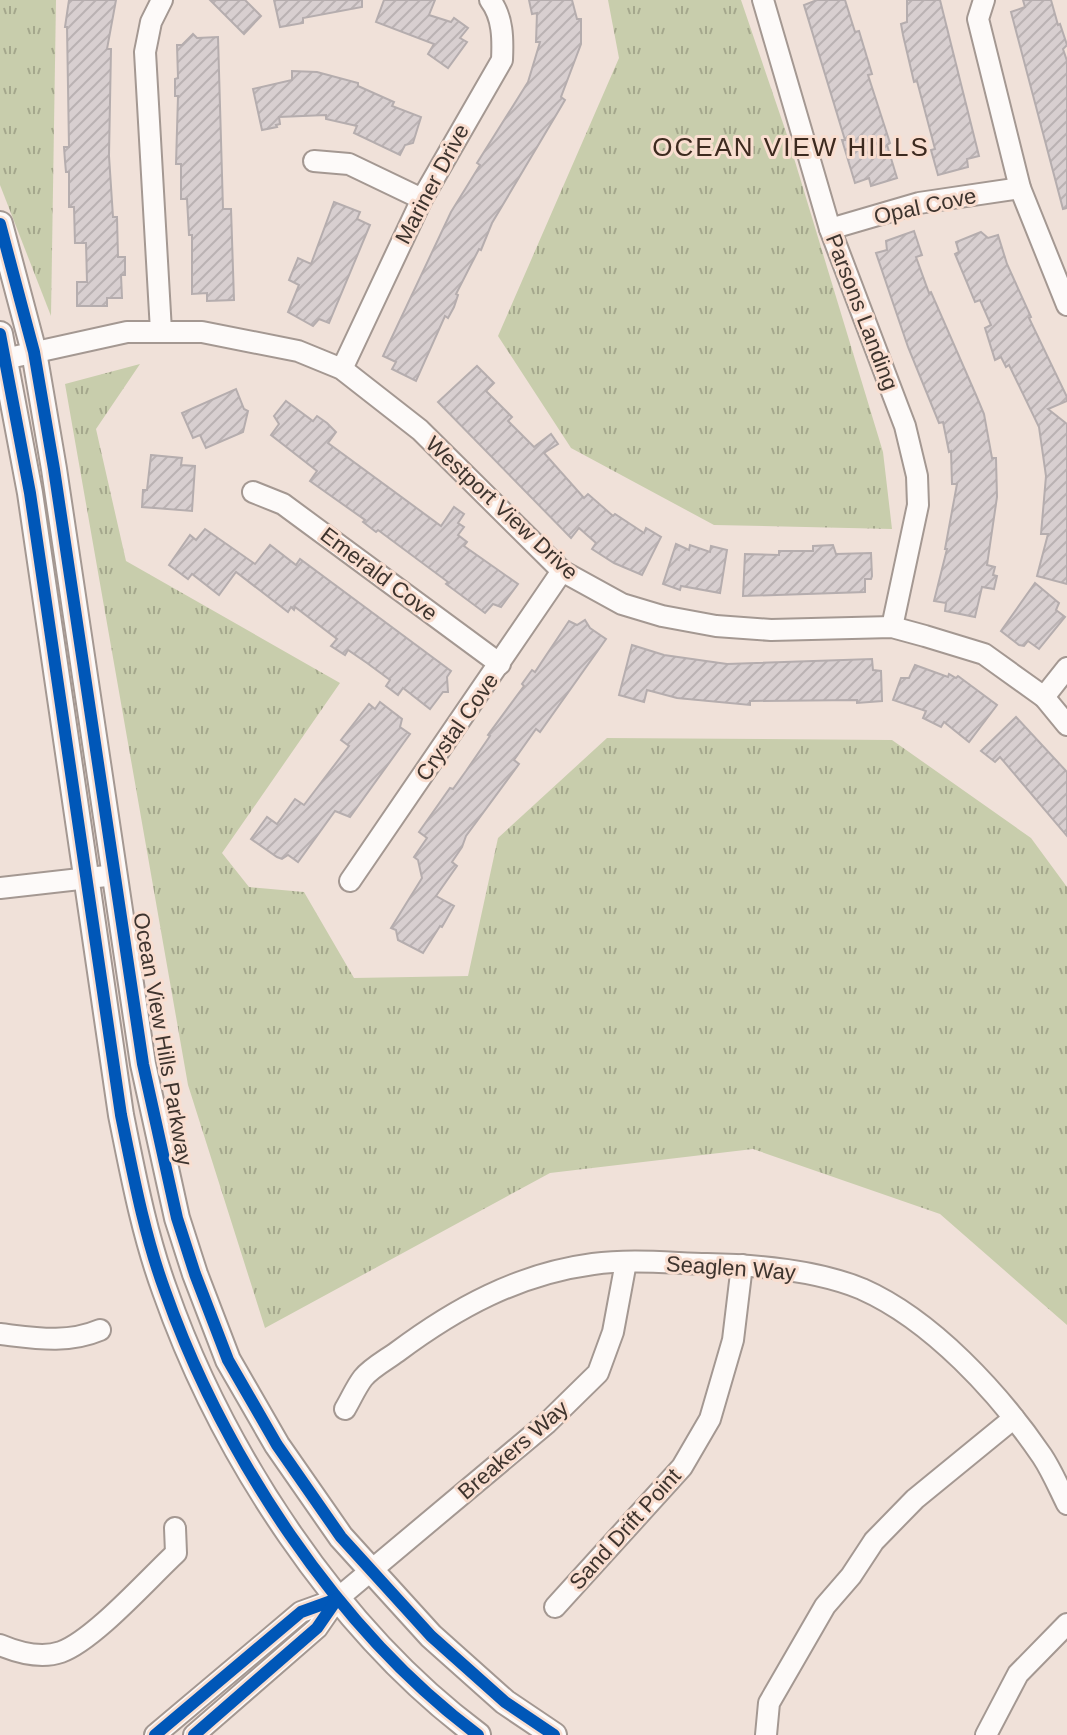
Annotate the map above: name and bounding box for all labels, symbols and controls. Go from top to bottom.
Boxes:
street label: Mariner Drive [390,120,474,248]
district label: OCEAN VIEW HILLS [652,132,930,162]
street label: Opal Cove [872,183,978,229]
street label: Parsons Landing [821,230,903,394]
street label: Westport View Drive [421,431,583,585]
street label: Emerald Cove [316,522,442,626]
street label: Crystal Cove [411,668,503,786]
street label: Ocean View Hills Parkway [128,911,198,1167]
street label: Seaglen Way [665,1251,797,1285]
street label: Breakers Way [453,1396,573,1504]
street label: Sand Drift Point [564,1463,686,1595]

